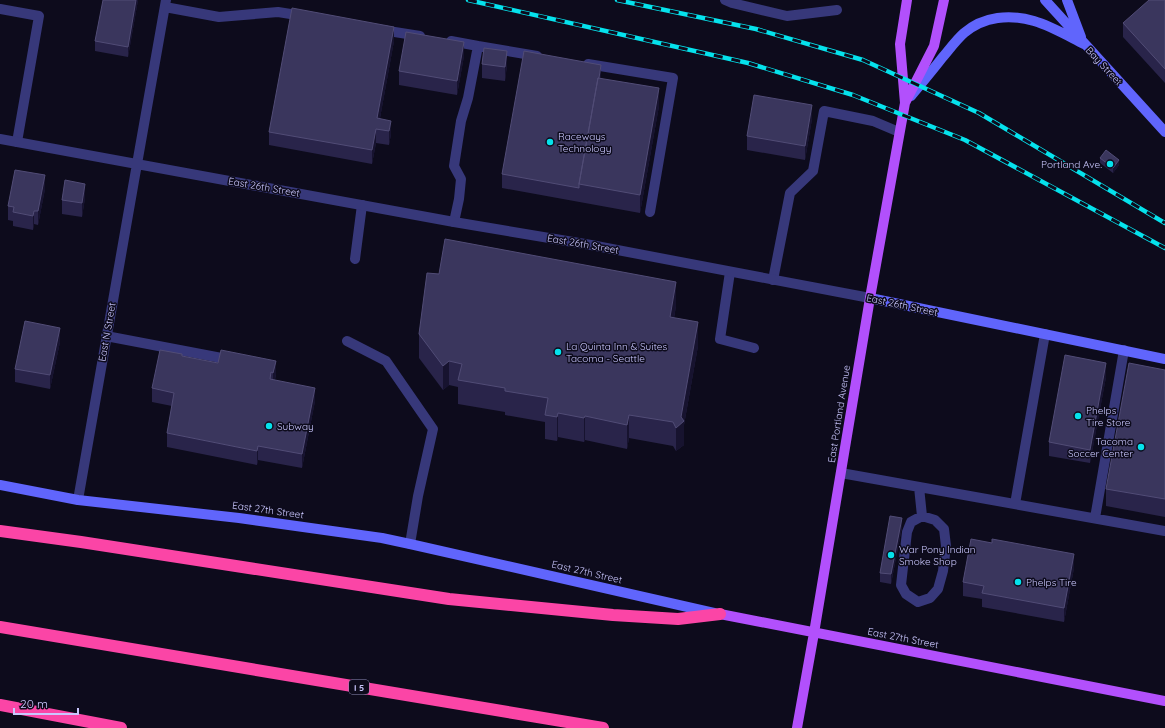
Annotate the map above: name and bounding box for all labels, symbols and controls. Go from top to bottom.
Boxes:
street label: Bay Street [1083,44,1126,89]
place label: Raceways Technology [558,130,611,155]
marker: Raceways Technology [545,137,555,147]
place label: Portland Ave. [1041,158,1102,171]
marker: Portland Ave. [1105,159,1115,169]
street label: East 26th Street [227,174,301,200]
street label: East 26th Street [546,231,620,257]
street label: East 26th Street [865,291,939,319]
street label: East N Street [95,301,119,363]
place label: La Quinta Inn & Suites Tacoma - Seattle [566,340,667,365]
marker: La Quinta Inn & Suites Tacoma - Seattle [553,347,563,357]
street label: East Portland Avenue [825,364,853,464]
place label: Phelps Tire Store [1086,404,1131,429]
marker: Phelps Tire Store [1073,411,1083,421]
place label: Subway [277,420,314,433]
marker: Subway [264,421,274,431]
place label: Tacoma Soccer Center [1068,435,1133,460]
marker: Tacoma Soccer Center [1136,442,1146,452]
street label: East 27th Street [231,499,305,522]
place label: War Pony Indian Smoke Shop [899,543,976,568]
marker: War Pony Indian Smoke Shop [886,550,896,560]
street label: East 27th Street [550,558,624,587]
place label: Phelps Tire [1026,576,1077,589]
marker: Phelps Tire [1013,577,1023,587]
street label: East 27th Street [866,625,940,651]
road number: I 5 [349,680,369,694]
scale bar [14,690,78,716]
text: 20 m [20,696,48,711]

